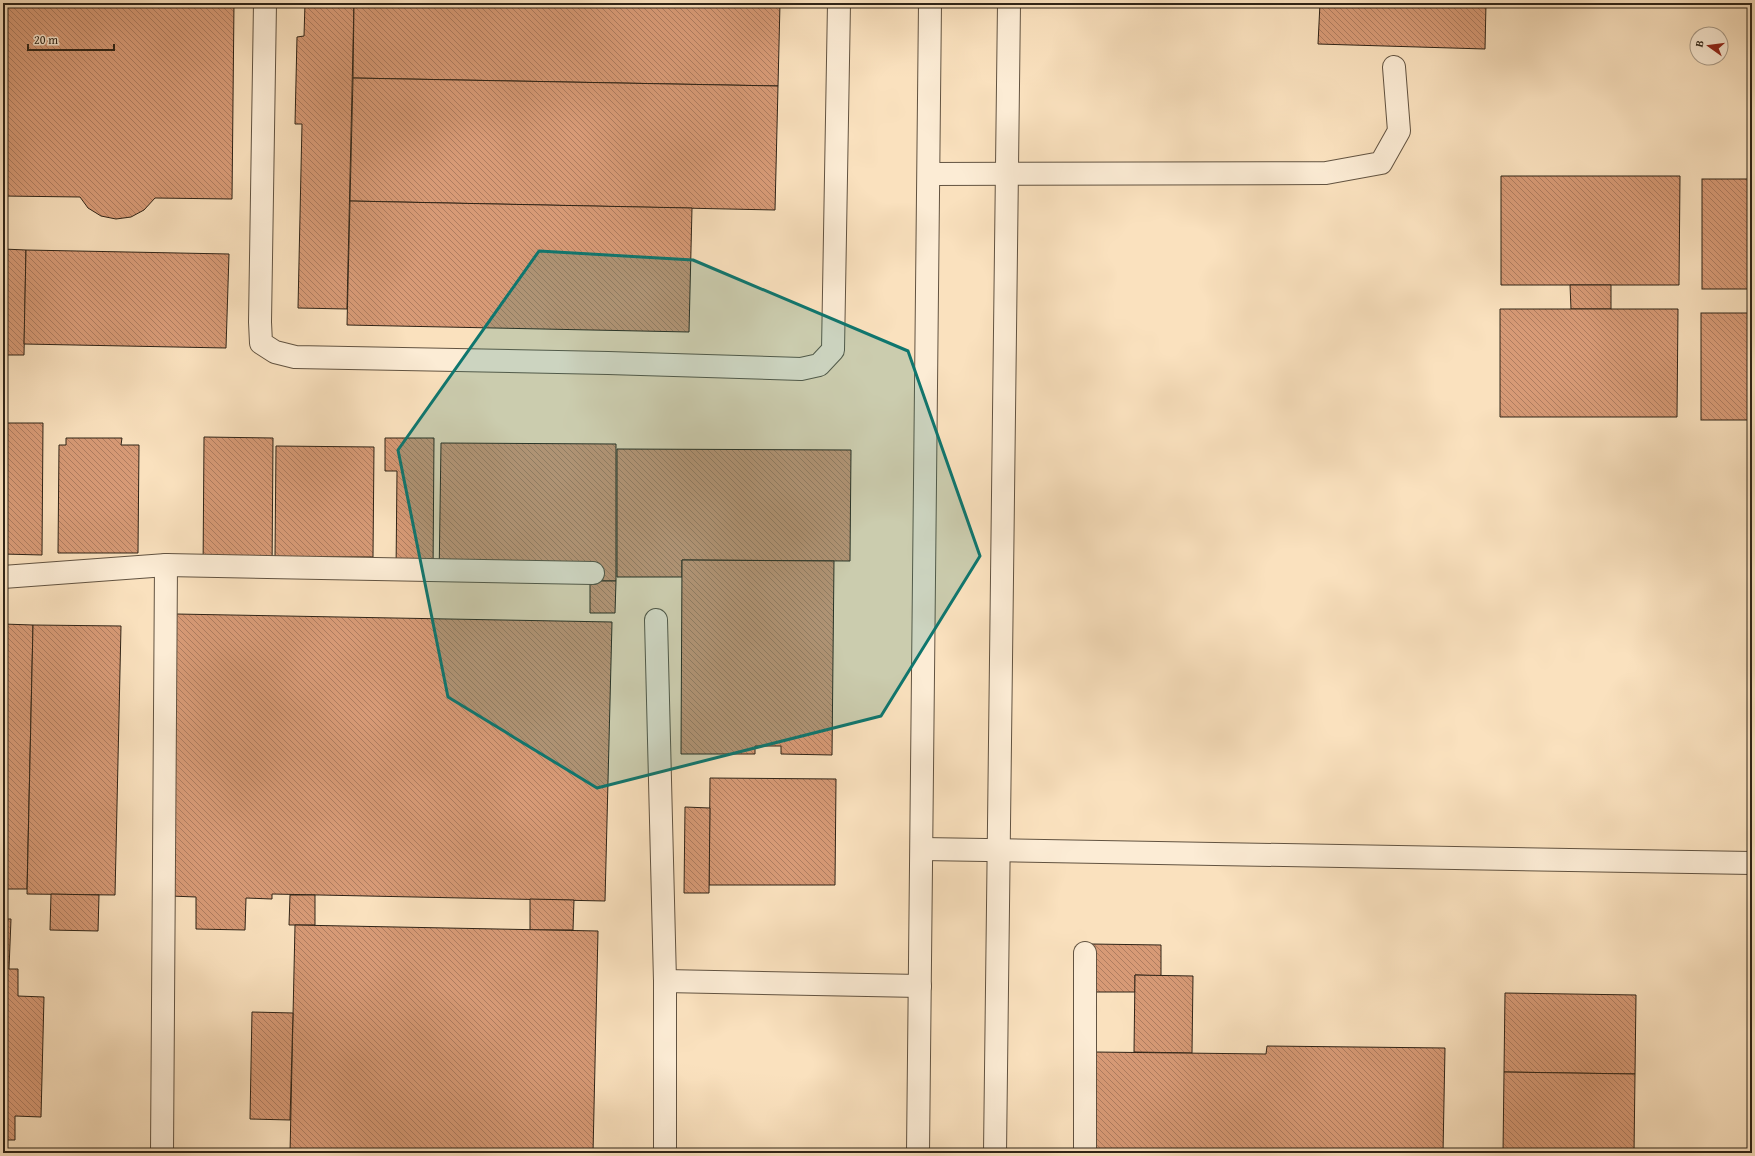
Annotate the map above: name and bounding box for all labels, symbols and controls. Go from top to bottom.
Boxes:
scale bar [28,26,114,52]
north arrow [1689,26,1729,66]
text: 20 m [34,31,58,48]
text: B [1691,38,1708,49]

